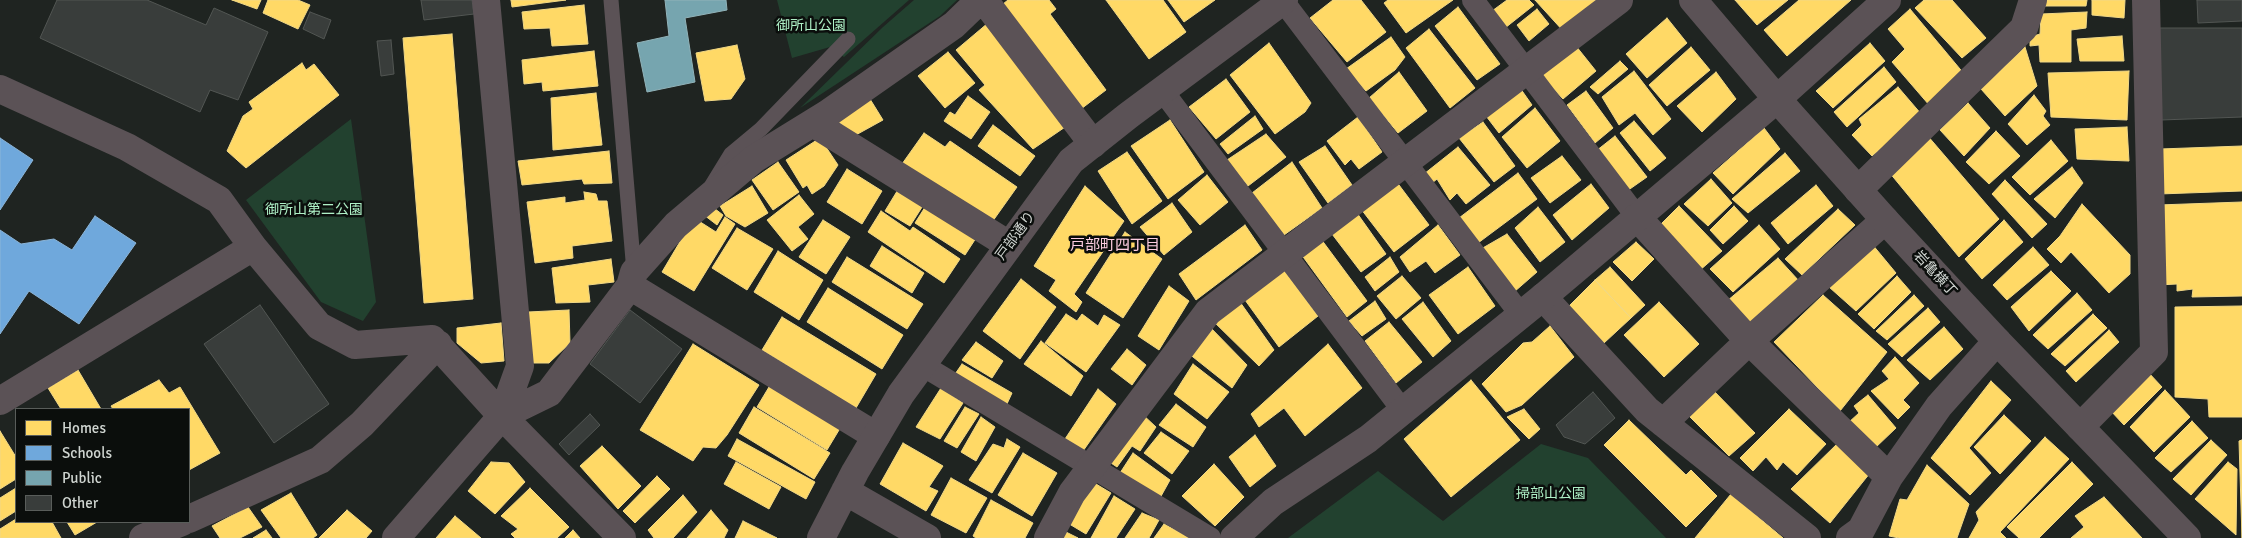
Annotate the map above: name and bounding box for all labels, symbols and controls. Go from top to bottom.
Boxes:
park label: 御所山公園 [776,18,846,34]
park label: 御所山第二公園 [265,202,363,218]
street label: 戸部通り [993,208,1039,264]
district label: 戸部町四丁目 [1070,237,1160,255]
street label: 岩亀横丁 [1910,248,1960,300]
legend [15,408,190,523]
text: Homes [62,419,106,437]
text: Schools [62,444,112,462]
text: Public [62,469,102,487]
park label: 掃部山公園 [1516,486,1586,502]
text: Other [62,494,98,512]

